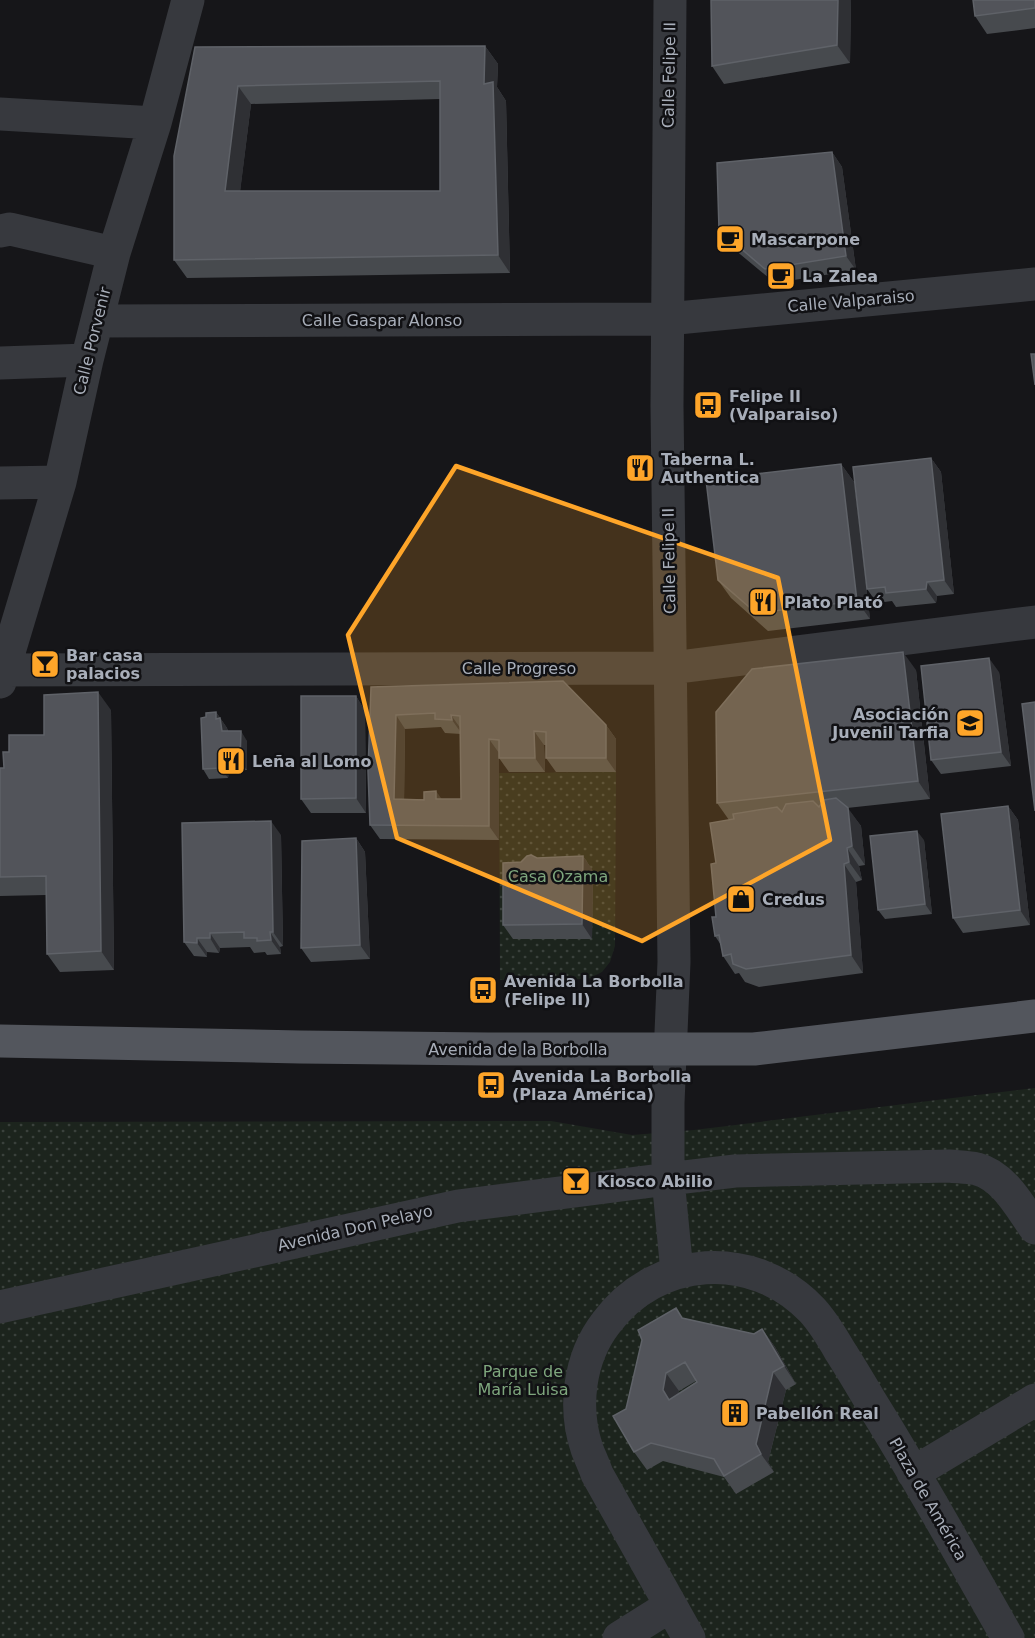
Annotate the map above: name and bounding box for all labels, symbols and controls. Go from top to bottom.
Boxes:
street label: Calle Felipe II [659,22,679,128]
cafe icon: Mascarpone [714,223,746,255]
place label: Mascarpone [751,230,860,249]
cafe icon: La Zalea [765,260,797,292]
place label: La Zalea [802,267,878,286]
street label: Calle Porvenir [69,285,115,397]
street label: Calle Valparaiso [787,286,915,316]
street label: Calle Gaspar Alonso [302,311,462,330]
place label: Felipe II (Valparaiso) [729,387,838,424]
bus stop icon: Felipe II (Valparaiso) [692,389,724,421]
place label: Taberna L. Authentica [661,450,759,487]
restaurant icon: Taberna L. Authentica [624,452,656,484]
street label: Calle Felipe II [659,508,679,614]
restaurant icon: Plato Plató [747,586,779,618]
place label: Plato Plató [784,593,883,612]
place label: Bar casa palacios [66,646,143,683]
bar icon: Bar casa palacios [29,648,61,680]
street label: Calle Progreso [462,659,576,678]
place label: Asociación Juvenil Tarfia [831,705,949,742]
school or university icon: Asociación Juvenil Tarfia [954,707,986,739]
restaurant icon: Leña al Lomo [215,745,247,777]
place label: Leña al Lomo [252,752,372,771]
park label: Casa Ozama [508,867,608,886]
shop icon: Credus [725,883,757,915]
place label: Credus [762,890,825,909]
place label: Avenida La Borbolla (Felipe II) [504,972,684,1009]
bus stop icon: Avenida La Borbolla (Felipe II) [467,974,499,1006]
street label: Avenida de la Borbolla [428,1040,608,1059]
place label: Avenida La Borbolla (Plaza América) [512,1067,692,1104]
bus stop icon: Avenida La Borbolla (Plaza América) [475,1069,507,1101]
bar icon: Kiosco Abilio [560,1165,592,1197]
place label: Kiosco Abilio [597,1172,713,1191]
street label: Avenida Don Pelayo [276,1201,434,1255]
park label: Parque de María Luisa [478,1362,568,1399]
building icon: Pabellón Real [719,1397,751,1429]
place label: Pabellón Real [756,1404,879,1423]
street label: Plaza de América [885,1434,971,1564]

